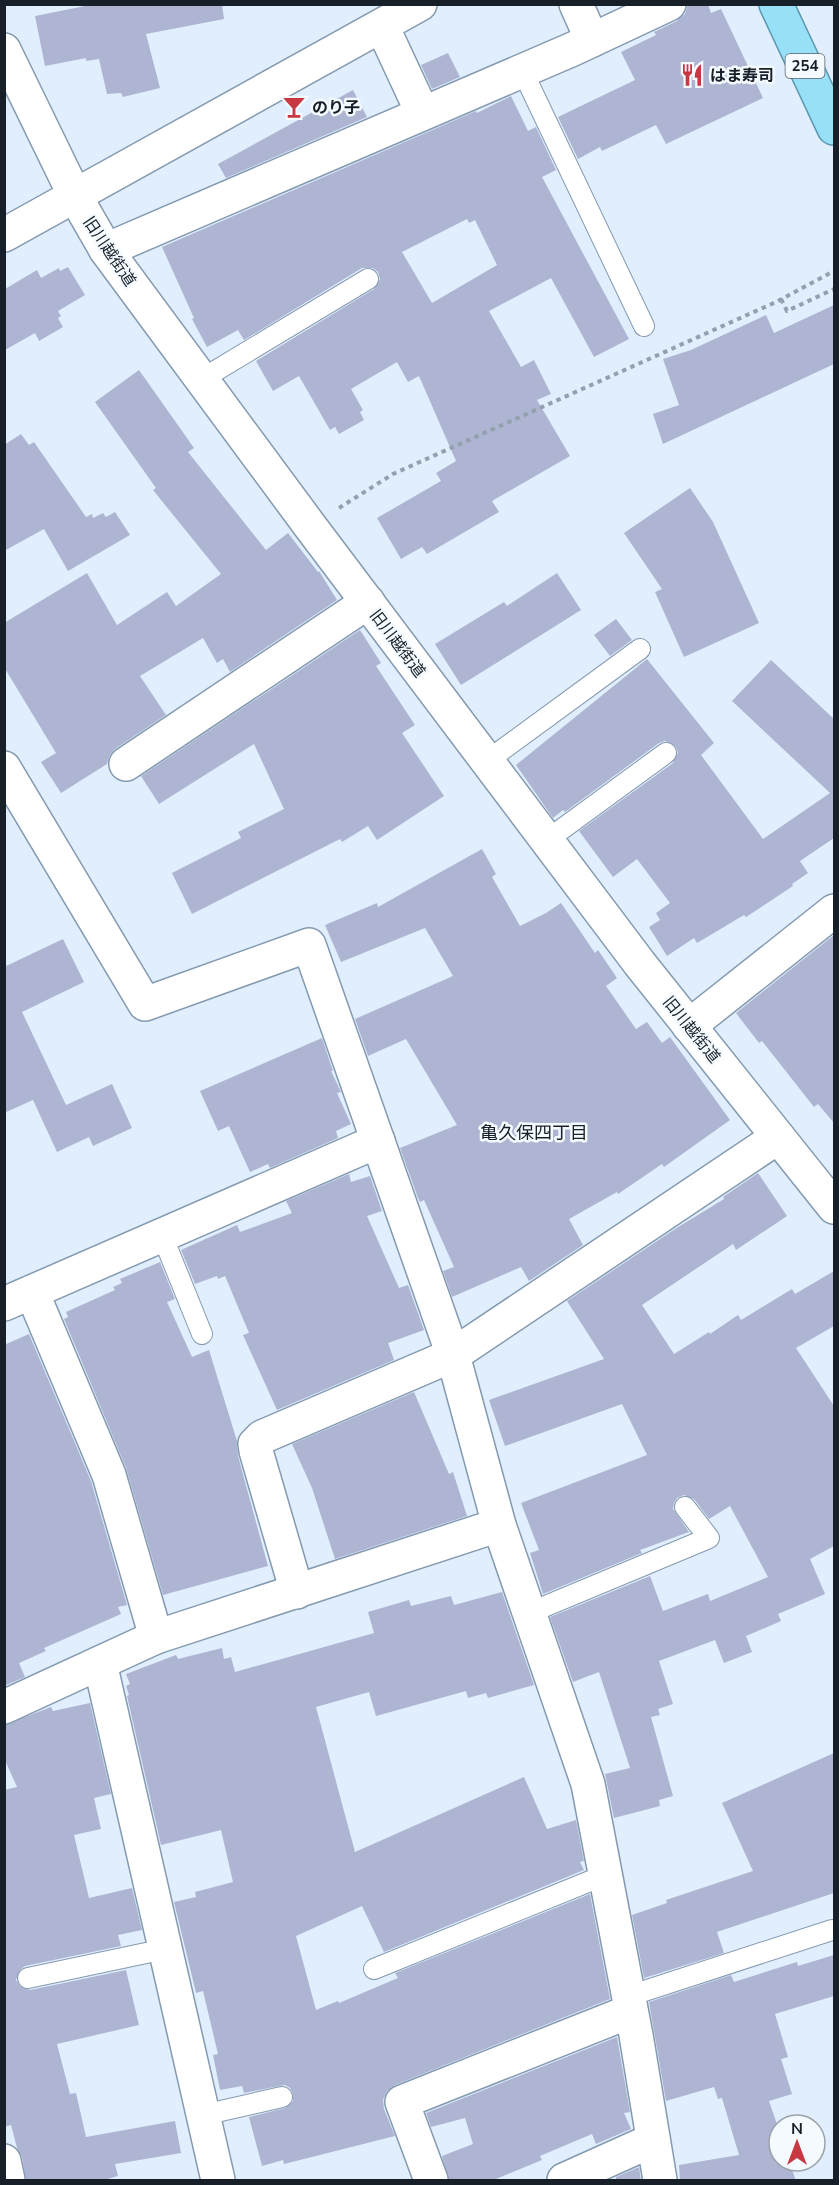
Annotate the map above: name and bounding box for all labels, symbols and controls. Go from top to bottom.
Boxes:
road number: 254 [786,54,824,78]
restaurant icon: はま寿司 [679,62,705,88]
place label: はま寿司 [710,65,774,87]
bar icon: のり子 [281,94,307,120]
place label: のり子 [312,97,360,119]
street label: 旧川越街道 [78,212,141,291]
street label: 旧川越街道 [364,605,430,682]
street label: 旧川越街道 [657,992,725,1068]
district label: 亀久保四丁目 [480,1121,588,1145]
north arrow [767,2113,827,2173]
text: N [791,2118,803,2140]

